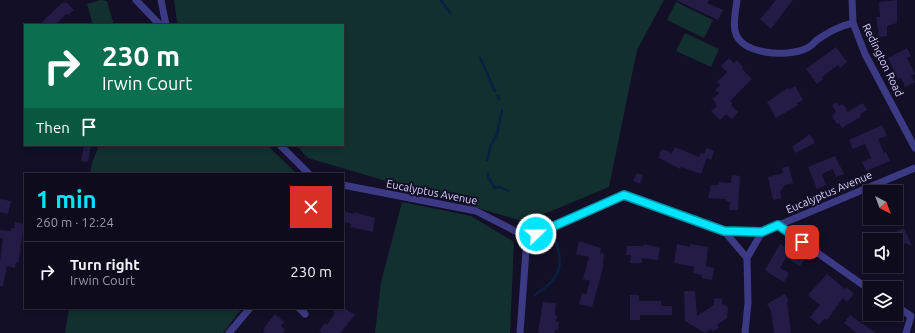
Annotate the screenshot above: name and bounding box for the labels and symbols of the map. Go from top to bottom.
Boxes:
street label: Redington Road [860,22,906,98]
street label: Eucalyptus Avenue [784,168,874,216]
street label: Eucalyptus Avenue [385,177,479,207]
north arrow [863,185,903,225]
position arrow [515,213,557,255]
pin [785,225,819,259]

